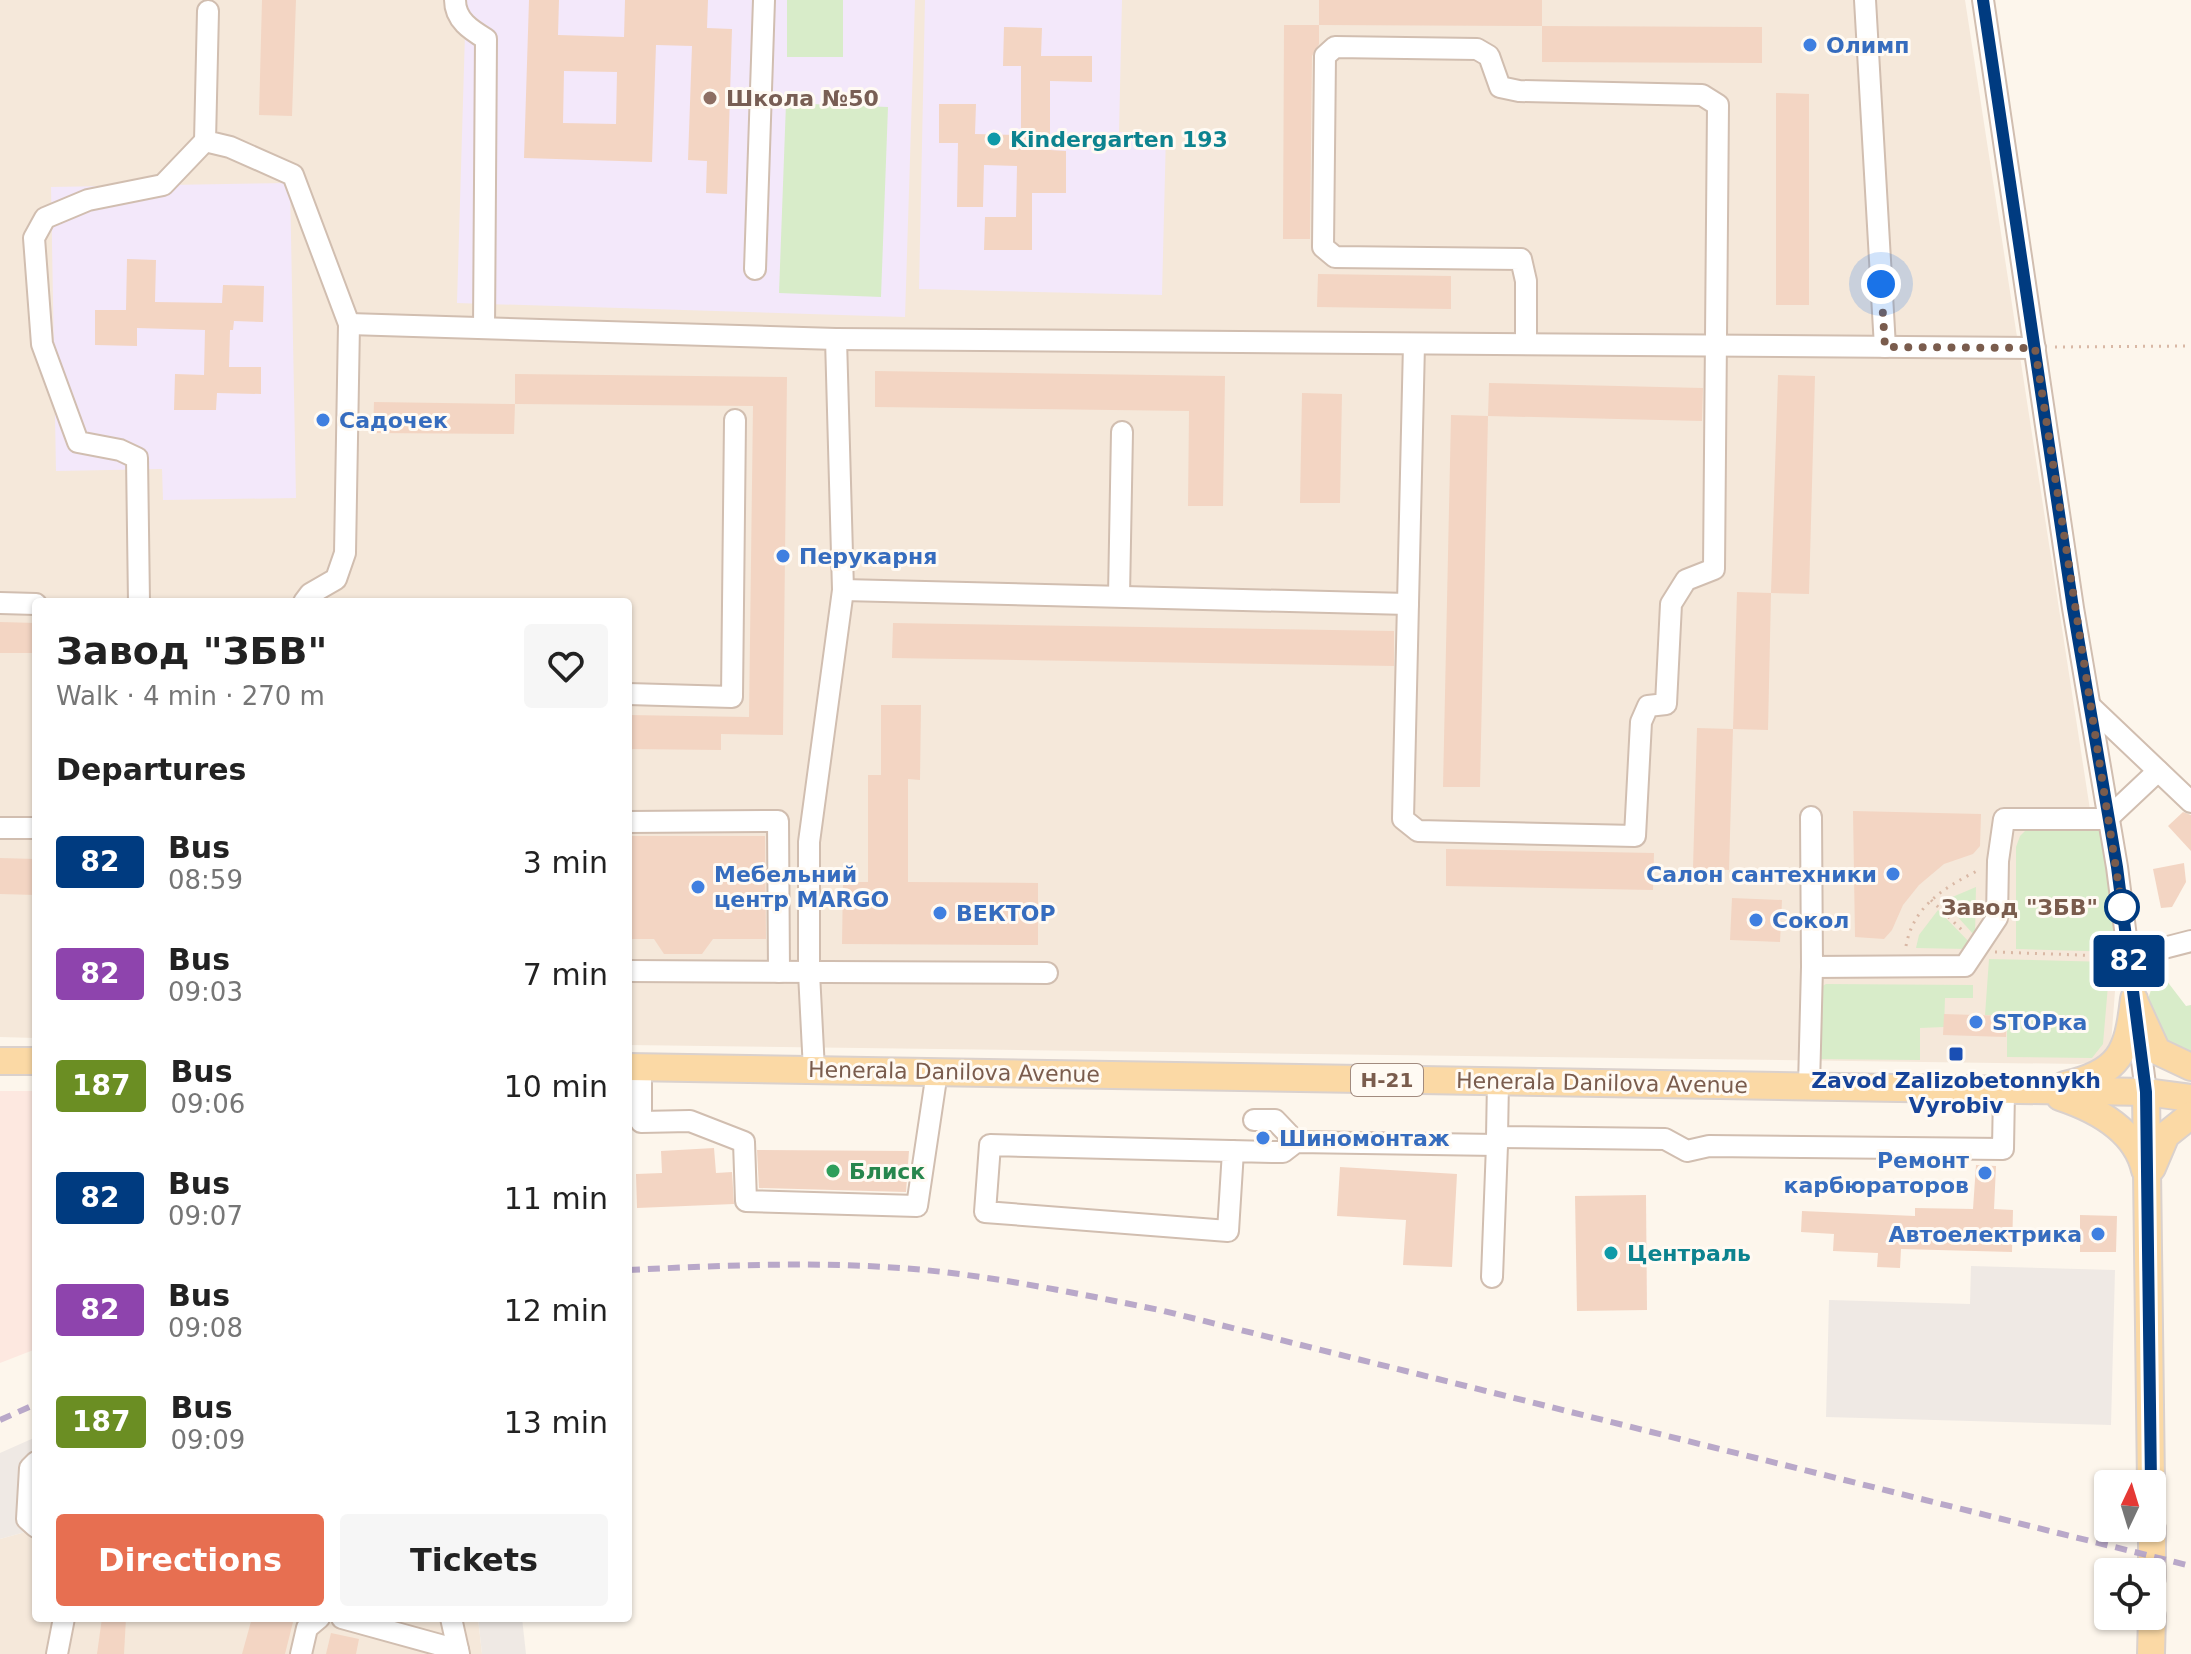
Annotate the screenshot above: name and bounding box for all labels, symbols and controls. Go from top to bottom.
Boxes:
place label: Олимп [1826,33,1909,58]
marker: Олимп [1801,36,1819,54]
place label: Школа №50 [726,86,879,111]
marker: Школа №50 [701,89,719,107]
place label: Kindergarten 193 [1010,127,1228,152]
marker: Kindergarten 193 [985,130,1003,148]
your location [1861,264,1901,304]
place label: Садочек [339,408,448,433]
marker: Садочек [314,411,332,429]
place label: Перукарня [799,544,937,569]
marker: Перукарня [774,547,792,565]
button: heart [524,624,608,708]
text: Завод "ЗБВ" [56,629,327,673]
text: Walk · 4 min · 270 m [56,681,325,711]
text: Departures [56,752,246,787]
text: Bus [168,830,230,865]
text: 82 [81,845,119,878]
text: 3 min [523,845,608,880]
place label: Мебельний центр MARGO [714,862,889,912]
place label: Салон сантехники [1646,862,1877,887]
text: 08:59 [168,865,243,895]
marker: Салон сантехники [1884,865,1902,883]
marker: Мебельний центр MARGO [689,878,707,896]
marker: Завод "ЗБВ" [2105,890,2139,924]
place label: Завод "ЗБВ" [1941,895,2098,920]
place label: ВЕКТОР [956,901,1056,926]
marker: ВЕКТОР [931,904,949,922]
place label: Сокол [1772,908,1849,933]
marker: Сокол [1747,911,1765,929]
line badge: 82 [2093,935,2165,987]
text: Bus [168,942,230,977]
text: 82 [2110,944,2148,977]
text: 82 [81,957,119,990]
text: 7 min [523,957,608,992]
text: 09:03 [168,977,243,1007]
place label: STOPка [1992,1010,2087,1035]
marker: STOPка [1967,1013,1985,1031]
marker: Zavod Zalizobetonnykh Vyrobiv [1947,1045,1965,1063]
text: Bus [170,1054,233,1089]
street label: Henerala Danilova Avenue [808,1057,1100,1087]
road number: Н-21 [1351,1064,1423,1096]
street label: Henerala Danilova Avenue [1456,1068,1748,1098]
place label: Zavod Zalizobetonnykh Vyrobiv [1811,1068,2101,1118]
text: 187 [72,1069,130,1102]
text: 10 min [504,1069,608,1104]
text: 09:06 [170,1089,245,1119]
place label: Шиномонтаж [1279,1126,1450,1151]
marker: Шиномонтаж [1254,1129,1272,1147]
place label: Ремонт карбюраторов [1783,1148,1969,1198]
place label: Блиск [849,1159,925,1184]
marker: Блиск [824,1162,842,1180]
marker: Ремонт карбюраторов [1976,1164,1994,1182]
text: Bus [168,1166,230,1201]
text: 82 [81,1181,119,1214]
text: 11 min [504,1181,608,1216]
text: 09:07 [168,1201,243,1231]
place label: Автоелектрика [1889,1222,2082,1247]
marker: Автоелектрика [2089,1225,2107,1243]
place label: Централь [1627,1241,1751,1266]
marker: Централь [1602,1244,1620,1262]
text: Bus [168,1278,230,1313]
text: 82 [81,1293,119,1326]
text: 12 min [504,1293,608,1328]
text: 09:08 [168,1313,243,1343]
text: Bus [170,1390,233,1425]
text: 187 [72,1405,130,1438]
text: 13 min [504,1405,608,1440]
text: 09:09 [170,1425,245,1455]
north arrow [2094,1470,2166,1542]
map controls [2094,1470,2166,1630]
button: Directions [56,1514,324,1606]
button: Tickets [340,1514,608,1606]
button: locate [2094,1558,2166,1630]

